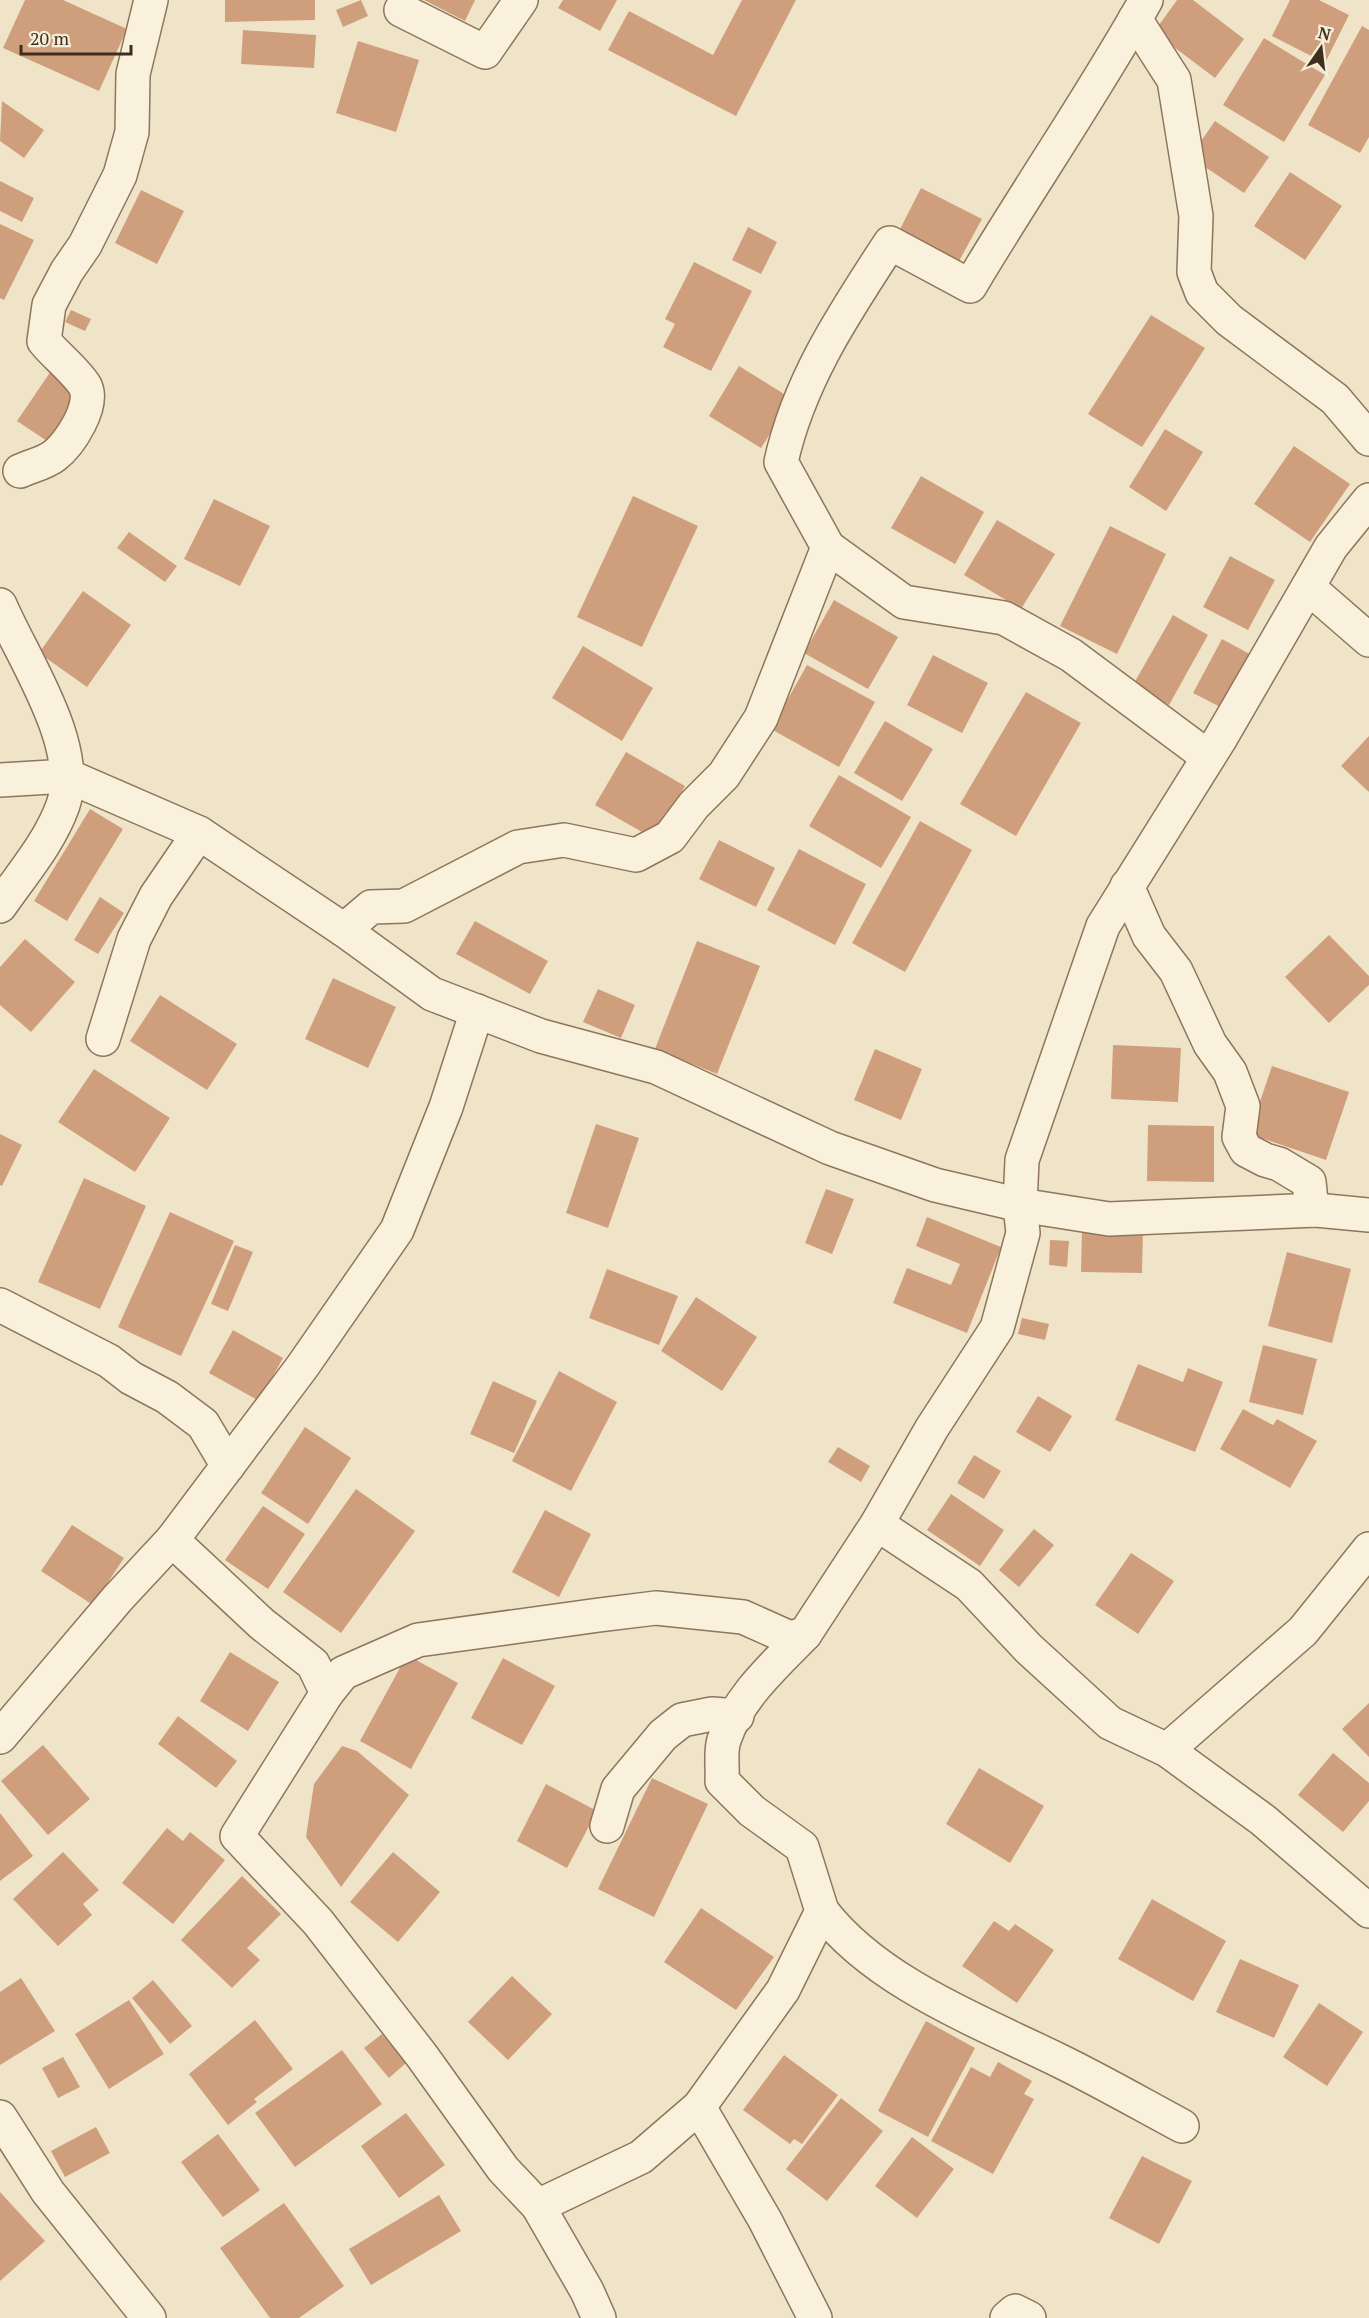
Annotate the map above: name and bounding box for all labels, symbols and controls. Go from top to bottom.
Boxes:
scale bar [21,18,130,56]
north arrow [1291,18,1351,78]
text: N [1316,21,1333,46]
text: 20 m [30,26,70,50]

